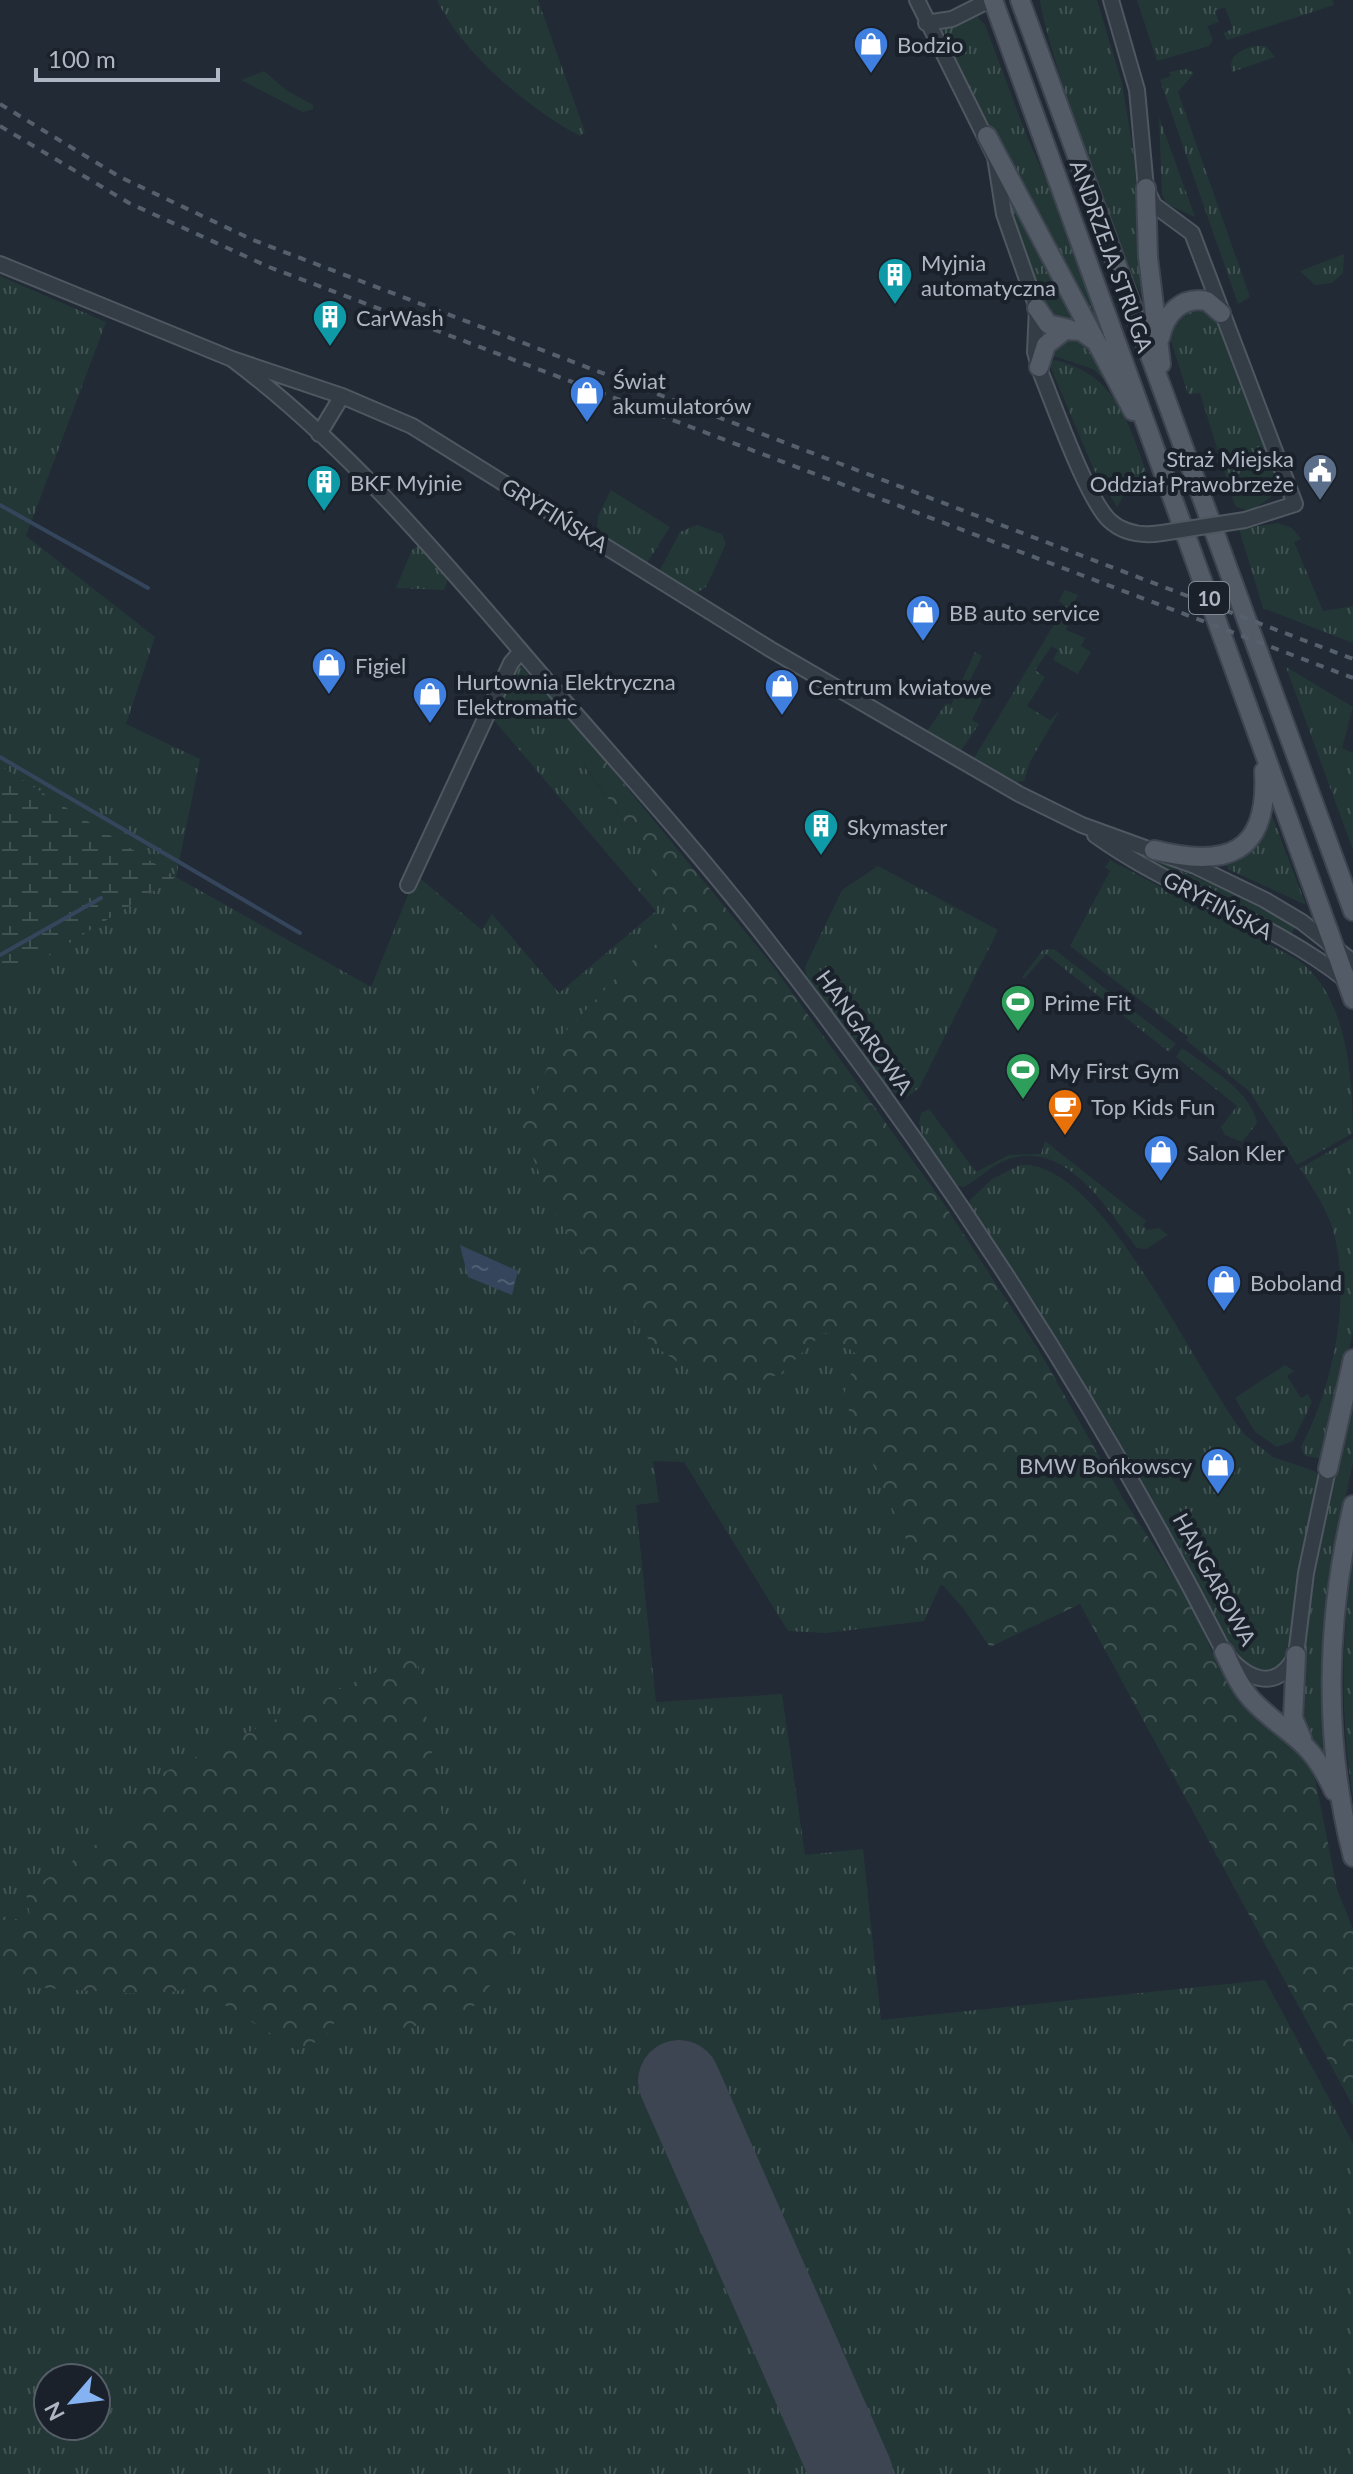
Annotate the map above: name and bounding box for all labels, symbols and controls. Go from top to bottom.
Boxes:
shop icon: Bodzio [852,25,890,75]
place label: Bodzio [897,31,964,58]
scale bar [36,32,218,82]
text: 100 m [48,44,116,73]
street label: ANDRZEJA STRUGA [1065,156,1159,356]
place label: Myjnia automatyczna [921,249,1056,301]
building icon: Myjnia automatyczna [876,256,914,306]
building icon: CarWash [311,298,349,348]
place label: CarWash [356,304,444,331]
place label: Świat akumulatorów [613,367,751,419]
shop icon: Świat akumulatorów [568,374,606,424]
place label: Straż Miejska Oddział Prawobrzeże [1090,445,1294,497]
public building icon: Straż Miejska Oddział Prawobrzeże [1301,452,1339,502]
building icon: BKF Myjnie [305,463,343,513]
place label: BKF Myjnie [350,469,462,496]
street label: GRYFIŃSKA [497,472,613,558]
road number: 10 [1189,582,1229,614]
shop icon: BB auto service [904,593,942,643]
place label: BB auto service [949,599,1100,626]
shop icon: Figiel [310,646,348,696]
place label: Figiel [355,652,406,679]
shop icon: Centrum kwiatowe [763,667,801,717]
place label: Hurtownia Elektryczna Elektromatic [456,668,676,720]
place label: Centrum kwiatowe [808,673,992,700]
shop icon: Hurtownia Elektryczna Elektromatic [411,675,449,725]
building icon: Skymaster [802,807,840,857]
place label: Skymaster [847,813,947,840]
street label: GRYFIŃSKA [1159,865,1277,945]
street label: HANGAROWA [811,965,919,1100]
sports icon: Prime Fit [999,983,1037,1033]
place label: Prime Fit [1044,989,1131,1016]
sports icon: My First Gym [1004,1051,1042,1101]
place label: My First Gym [1049,1057,1179,1084]
cafe icon: Top Kids Fun [1046,1087,1084,1137]
place label: Top Kids Fun [1091,1093,1215,1120]
shop icon: Salon Kler [1142,1133,1180,1183]
place label: Salon Kler [1187,1139,1285,1166]
shop icon: Boboland [1205,1263,1243,1313]
place label: Boboland [1250,1269,1342,1296]
shop icon: BMW Bońkowscy [1199,1446,1237,1496]
place label: BMW Bońkowscy [1019,1452,1193,1479]
street label: HANGAROWA [1168,1508,1263,1650]
north arrow [32,2362,112,2442]
text: N [38,2398,70,2425]

